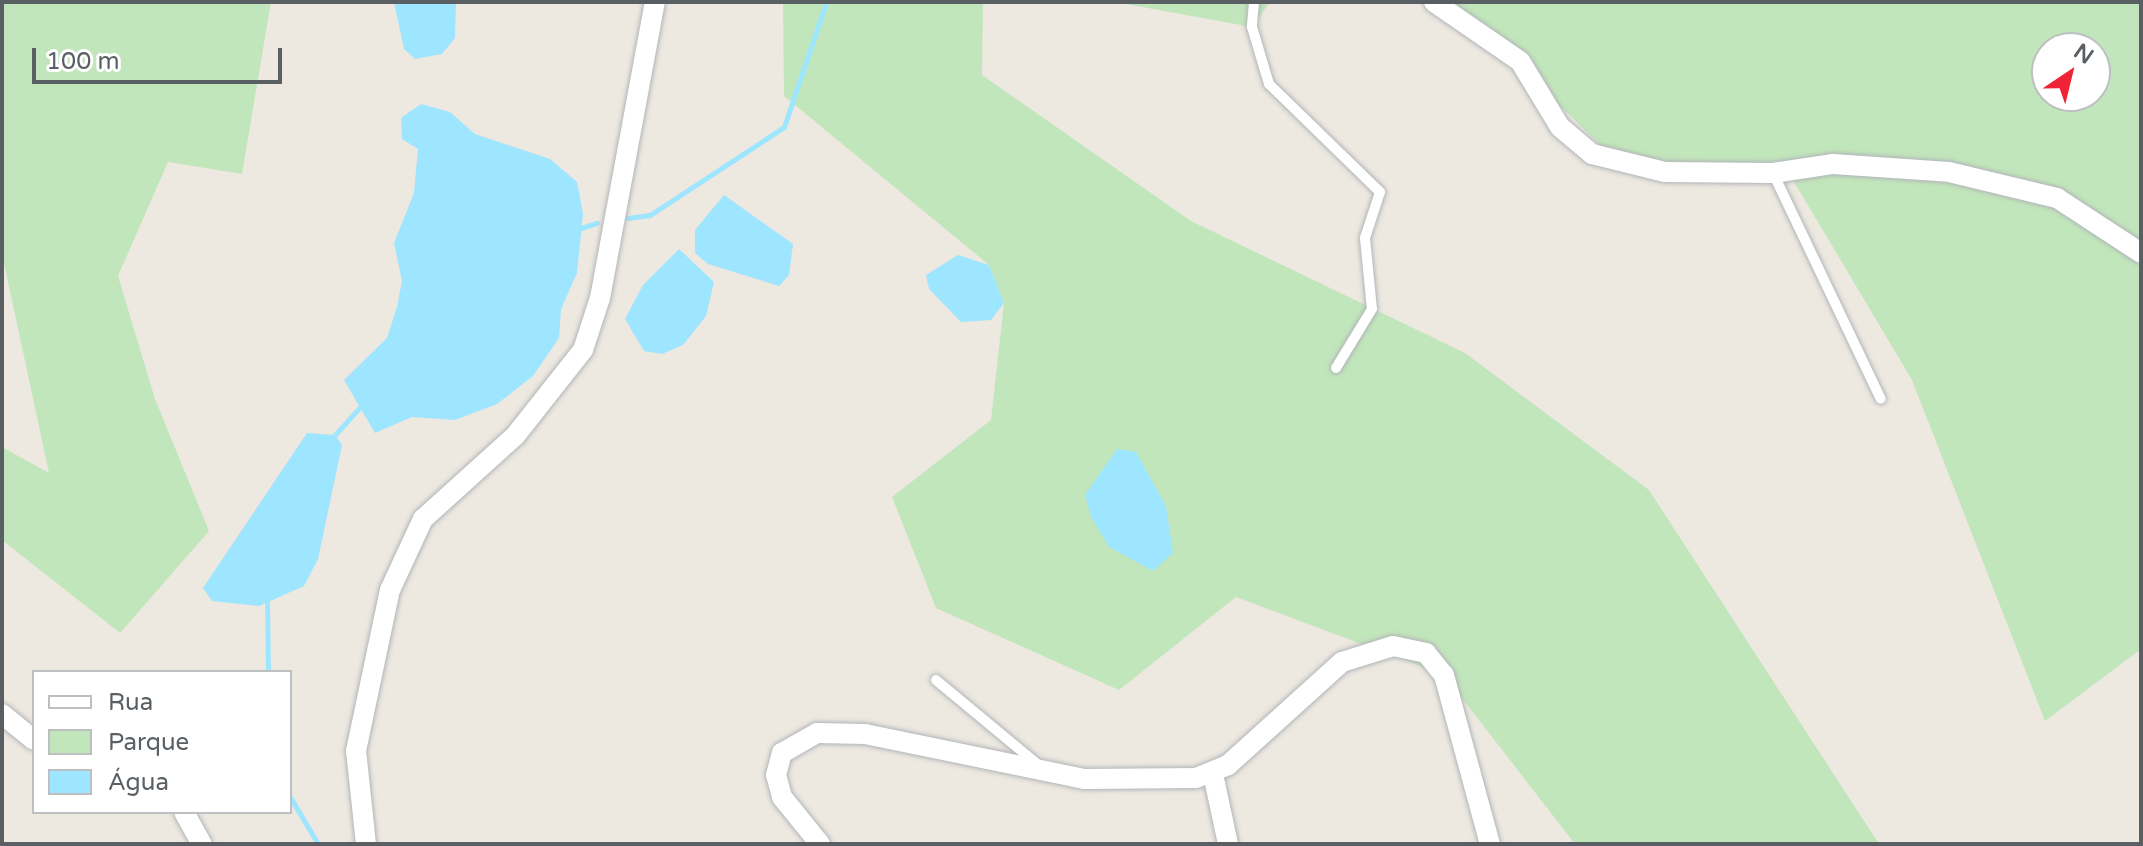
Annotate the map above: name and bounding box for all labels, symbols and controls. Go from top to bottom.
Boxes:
scale bar [36,32,286,82]
north arrow [2031,32,2111,112]
text: N [2069,38,2098,70]
text: 100 m [46,47,120,76]
legend [32,670,292,814]
text: Rua [108,688,153,717]
text: Parque [108,728,189,757]
text: Água [108,768,169,797]

